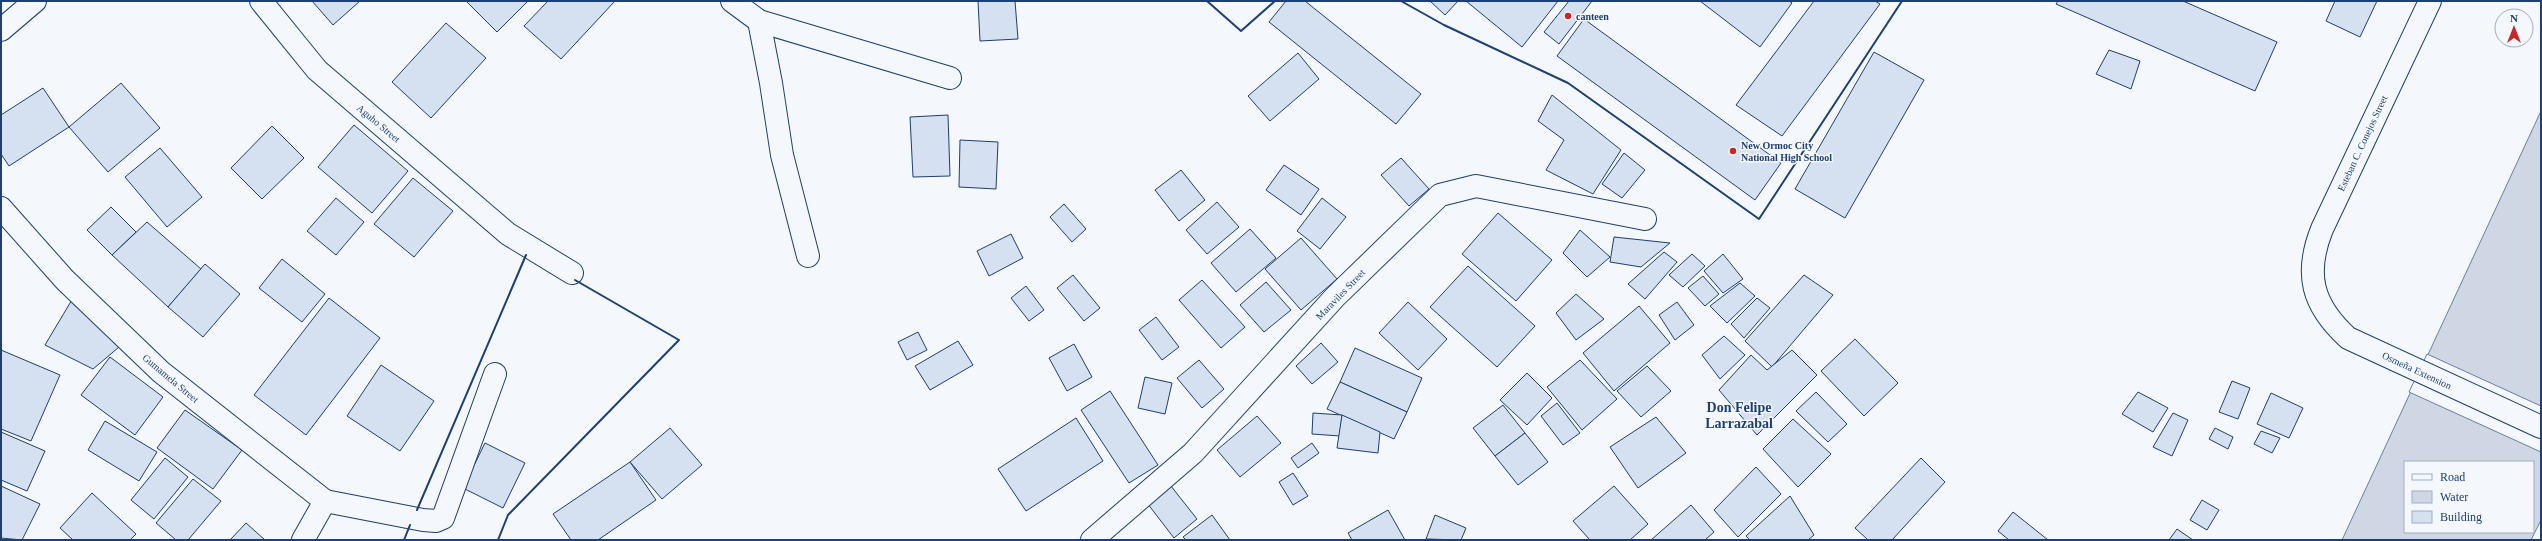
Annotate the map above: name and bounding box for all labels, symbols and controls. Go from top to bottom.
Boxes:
north arrow [2494,8,2534,48]
marker: canteen [1563,11,1573,21]
place label: canteen [1576,11,1609,22]
text: N [2510,12,2518,24]
street label: Esteban C. Conejos Street [2335,93,2390,193]
street label: Aguho Street [355,102,403,145]
place label: New Ormoc City National High School [1741,140,1832,163]
marker: New Ormoc City National High School [1728,146,1738,156]
street label: Maraviles Street [1314,267,1367,322]
street label: Osmeña Extension [2380,350,2453,391]
street label: Gumamela Street [140,352,201,405]
district label: Don Felipe Larrazabal [1705,400,1773,431]
legend [2404,461,2534,533]
text: Road [2440,470,2465,484]
text: Water [2440,490,2468,504]
text: Building [2440,510,2482,524]

